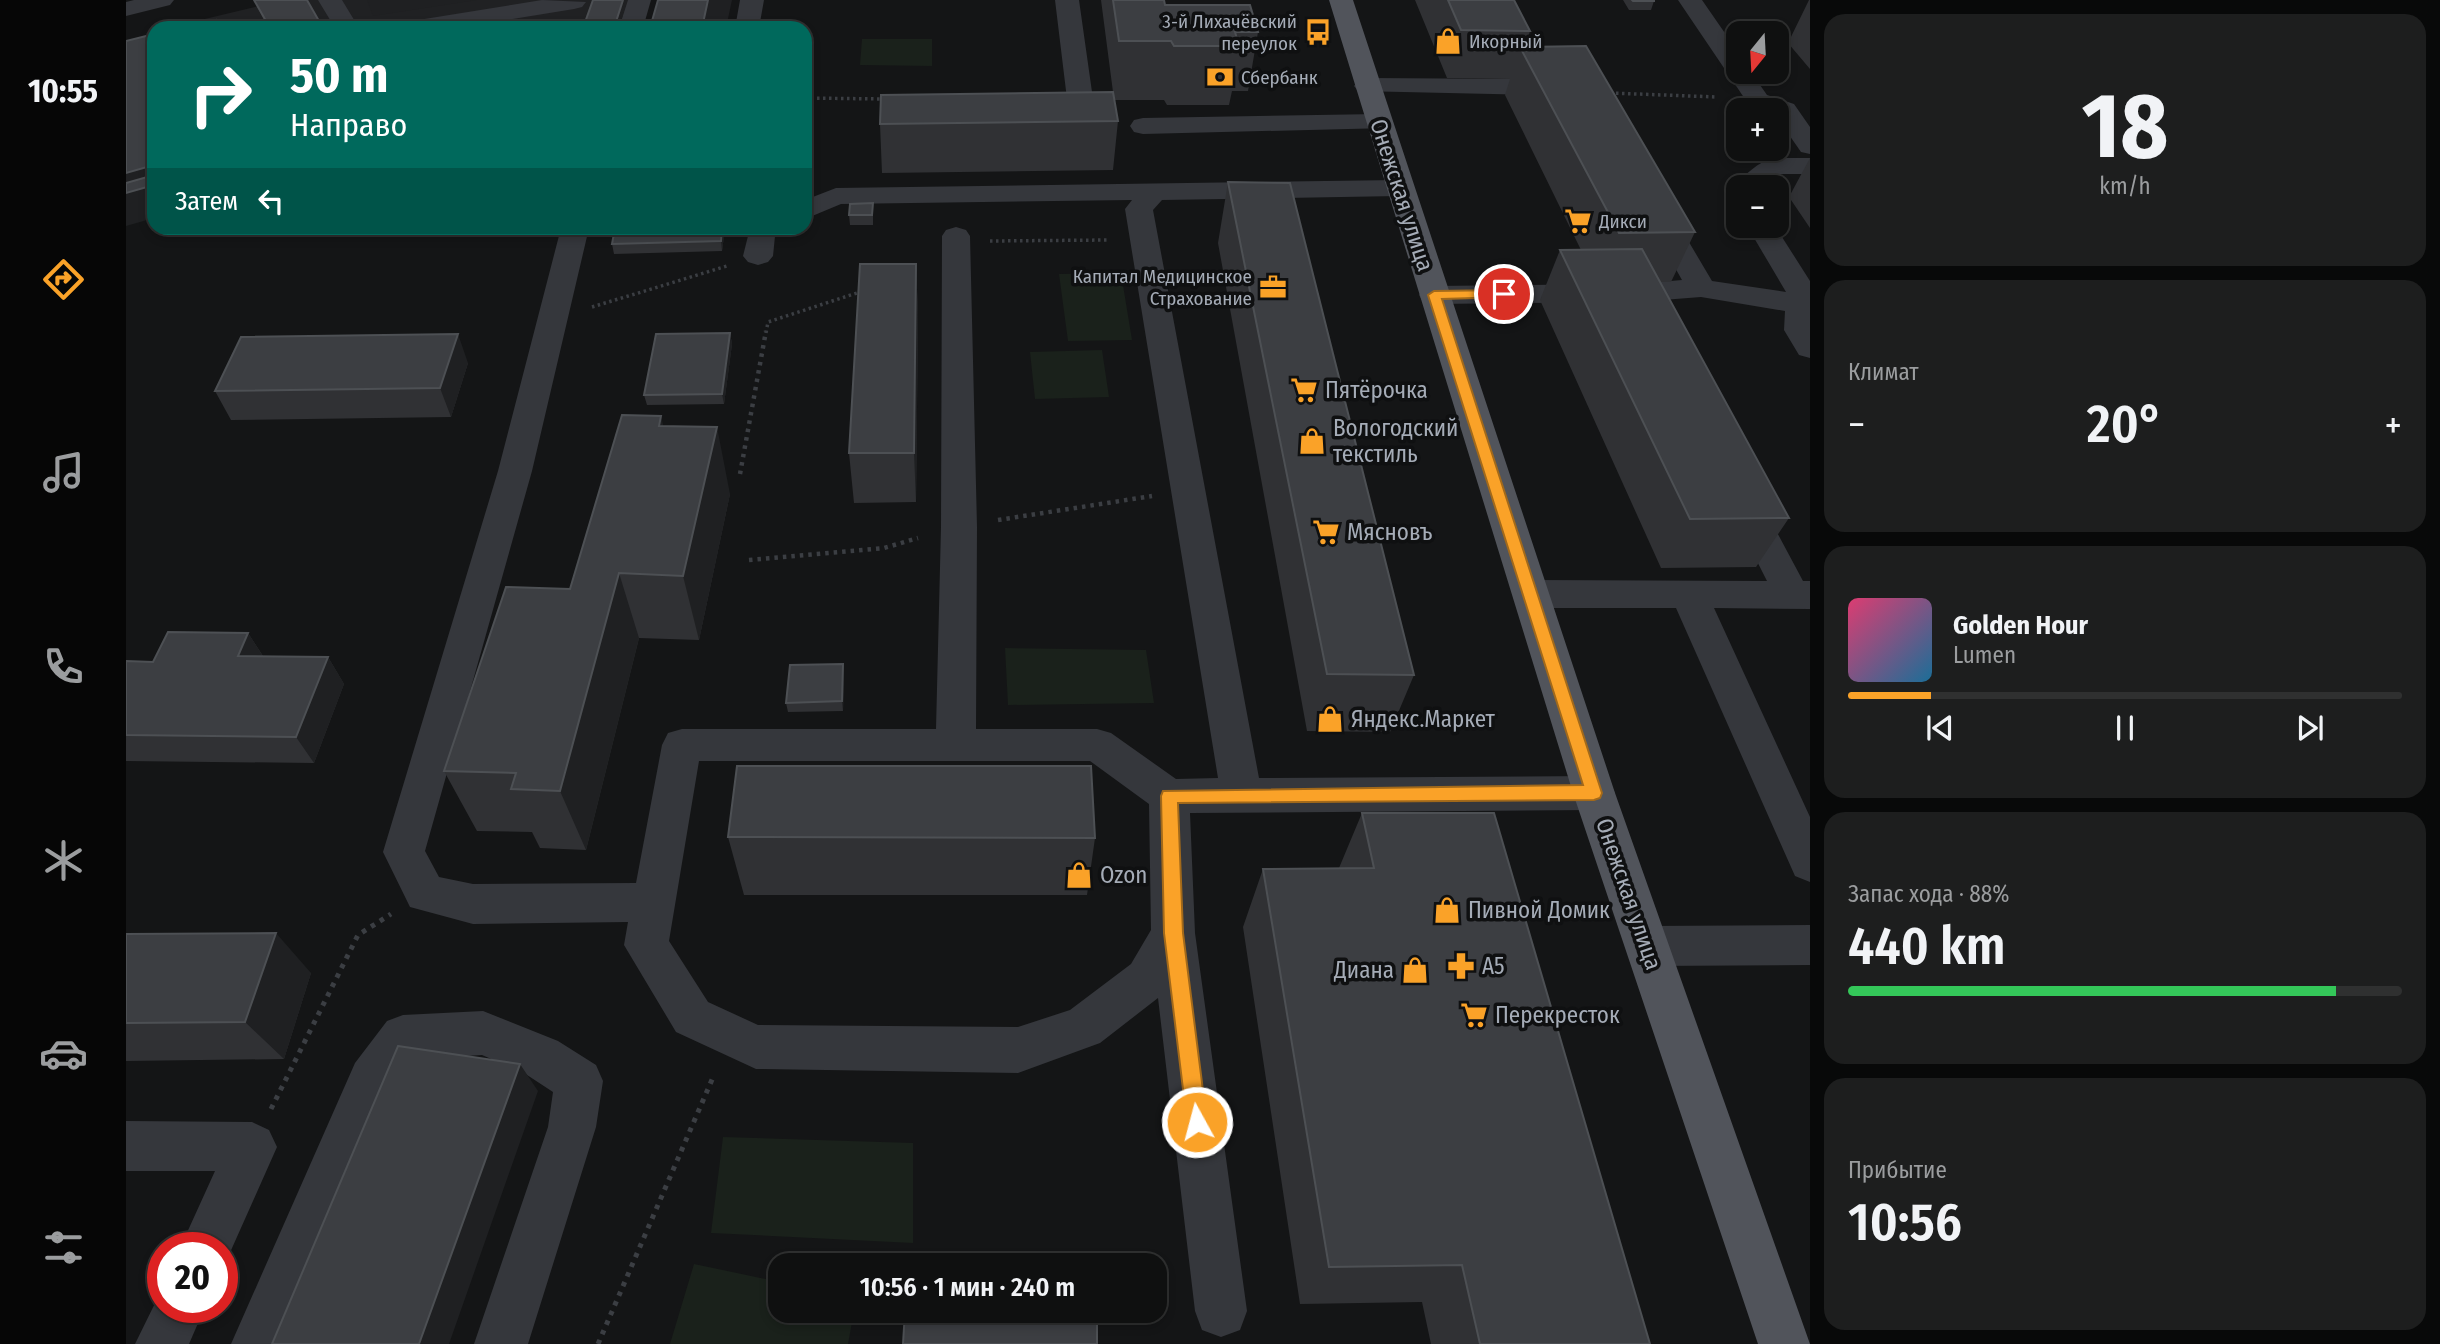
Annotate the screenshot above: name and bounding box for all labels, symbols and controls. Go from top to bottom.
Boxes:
place label: 3-й Лихачёвский переулок [1162,10,1297,55]
bus stop icon: 3-й Лихачёвский переулок [1303,17,1333,47]
north arrow [1726,21,1788,84]
map controls [1726,21,1789,238]
shop icon: Икорный [1433,26,1463,56]
place label: Икорный [1469,30,1542,53]
text: 50 m [290,46,388,105]
icon: right [175,49,266,140]
bank icon: Сбербанк [1205,62,1235,92]
place label: Сбербанк [1241,66,1318,89]
text: 10:55 [28,72,98,110]
text: 18 [2082,72,2168,181]
button: + [1726,98,1789,161]
text: Направо [290,106,407,144]
street label: Онежская улица [1364,115,1440,275]
text: km/h [2099,172,2151,200]
button: − [1726,175,1789,238]
icon: left [252,182,290,220]
text: Затем [175,186,238,217]
supermarket icon: Дикси [1563,206,1593,236]
place label: Дикси [1598,210,1647,233]
icon: directions [39,255,88,304]
pin [1474,264,1534,324]
place label: Капитал Медицинское Страхование [1073,265,1252,310]
office icon: Капитал Медицинское Страхование [1258,272,1288,302]
icon: arrive [1485,275,1523,313]
text: Климат [1848,358,1919,386]
supermarket icon: Пятёрочка [1289,375,1319,405]
place label: Пятёрочка [1325,376,1428,404]
text: 20° [2087,393,2163,456]
text: − [1848,402,1865,448]
text: + [2385,402,2402,448]
place label: Вологодский текстиль [1333,414,1458,468]
shop icon: Вологодский текстиль [1297,426,1327,456]
icon: music [39,448,88,497]
supermarket icon: Мясновъ [1311,517,1341,547]
place label: Мясновъ [1347,518,1433,546]
text: Golden Hour [1953,610,2088,641]
text: Lumen [1953,641,2016,669]
icon: phone [39,642,88,691]
shop icon: Яндекс.Маркет [1315,704,1345,734]
place label: Яндекс.Маркет [1351,705,1496,733]
icon: previous [1921,709,1959,747]
icon: pause [2106,709,2144,747]
icon: next [2291,709,2329,747]
street label: Онежская улица [1590,815,1668,973]
icon: climate [39,836,88,885]
shop icon: Ozon [1064,860,1094,890]
place label: Ozon [1100,861,1147,889]
text: Запас хода · 88% [1848,880,2009,908]
shop icon: Пивной Домик [1432,895,1462,925]
place label: Пивной Домик [1468,896,1610,924]
text: 440 km [1848,915,2006,978]
pharmacy icon: А5 [1446,951,1476,981]
place label: А5 [1482,952,1505,980]
shop icon: Диана [1400,955,1430,985]
place label: Диана [1333,956,1394,984]
supermarket icon: Перекресток [1459,1000,1489,1030]
place label: Перекресток [1495,1001,1620,1029]
icon: car [39,1029,88,1078]
position arrow [1160,1085,1234,1159]
text: Прибытие [1848,1156,1947,1184]
text: 10:56 [1848,1191,1962,1254]
icon: filters [39,1223,88,1272]
speed limit sign: 20 [147,1232,238,1323]
text: 10:56 · 1 мин · 240 m [860,1272,1075,1303]

